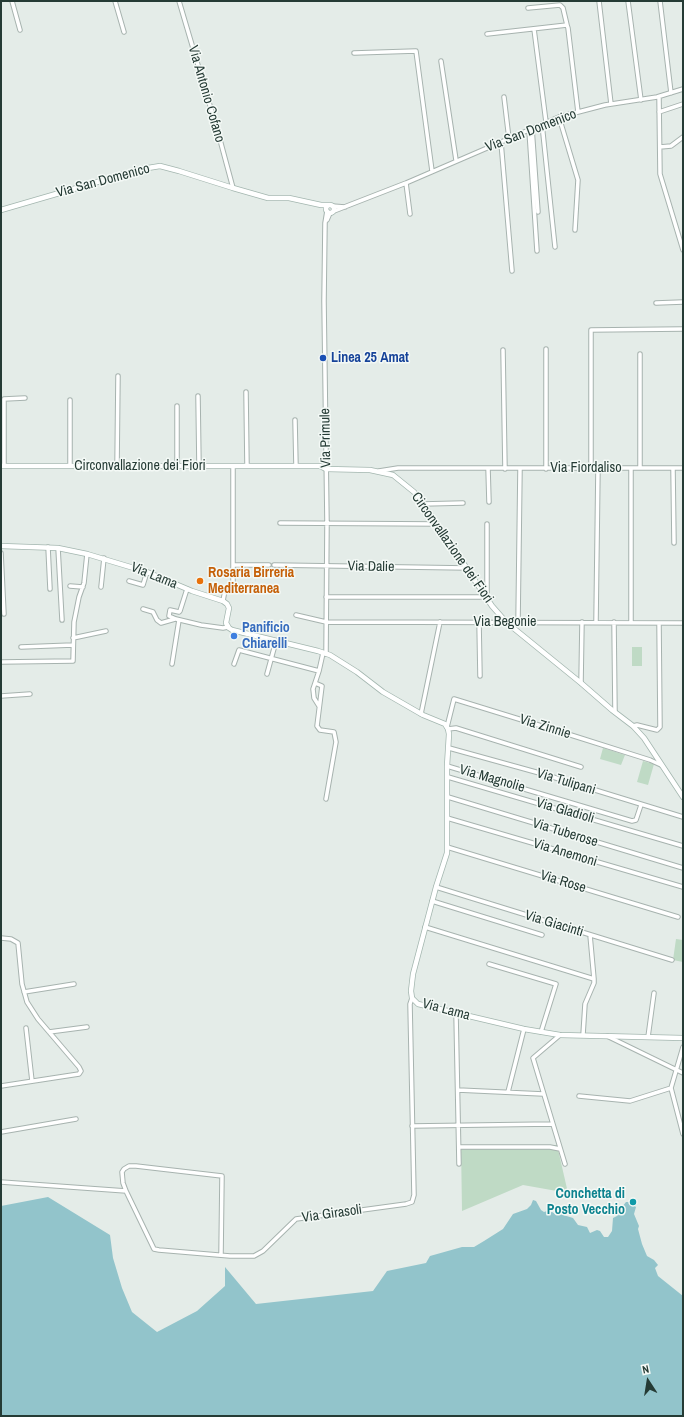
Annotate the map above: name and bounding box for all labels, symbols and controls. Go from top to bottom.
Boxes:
street label: Via Antonio Cofano [184,44,228,144]
street label: Via San Domenico [483,106,579,156]
street label: Via San Domenico [54,160,152,202]
place label: Linea 25 Amat [331,350,409,366]
marker: Linea 25 Amat [318,353,328,363]
street label: Via Primule [317,408,335,468]
street label: Circonvallazione dei Fiori [74,458,206,474]
street label: Via Fiordaliso [550,460,622,476]
street label: Circonvallazione dei Fiori [407,489,497,607]
street label: Via Dalie [347,558,395,576]
street label: Via Lama [128,559,180,593]
place label: Rosaria Birreria Mediterranea [208,565,294,598]
marker: Rosaria Birreria Mediterranea [195,576,205,586]
street label: Via Begonie [474,614,536,630]
place label: Panificio Chiarelli [242,620,290,652]
marker: Panificio Chiarelli [229,631,239,641]
street label: Via Zinnie [517,711,573,743]
street label: Via Magnolie [457,762,527,796]
street label: Via Tulipani [535,765,597,799]
street label: Via Gladioli [534,795,596,827]
street label: Via Tuberose [530,815,600,851]
street label: Via Anemoni [531,835,599,871]
street label: Via Rose [538,867,588,897]
street label: Via Giacinti [523,907,585,941]
street label: Via Lama [420,996,472,1024]
place label: Conchetta di Posto Vecchio [547,1186,625,1218]
marker: Conchetta di Posto Vecchio [628,1197,638,1207]
street label: Via Girasoli [301,1201,363,1227]
north arrow [628,1361,668,1401]
text: N [641,1362,650,1377]

